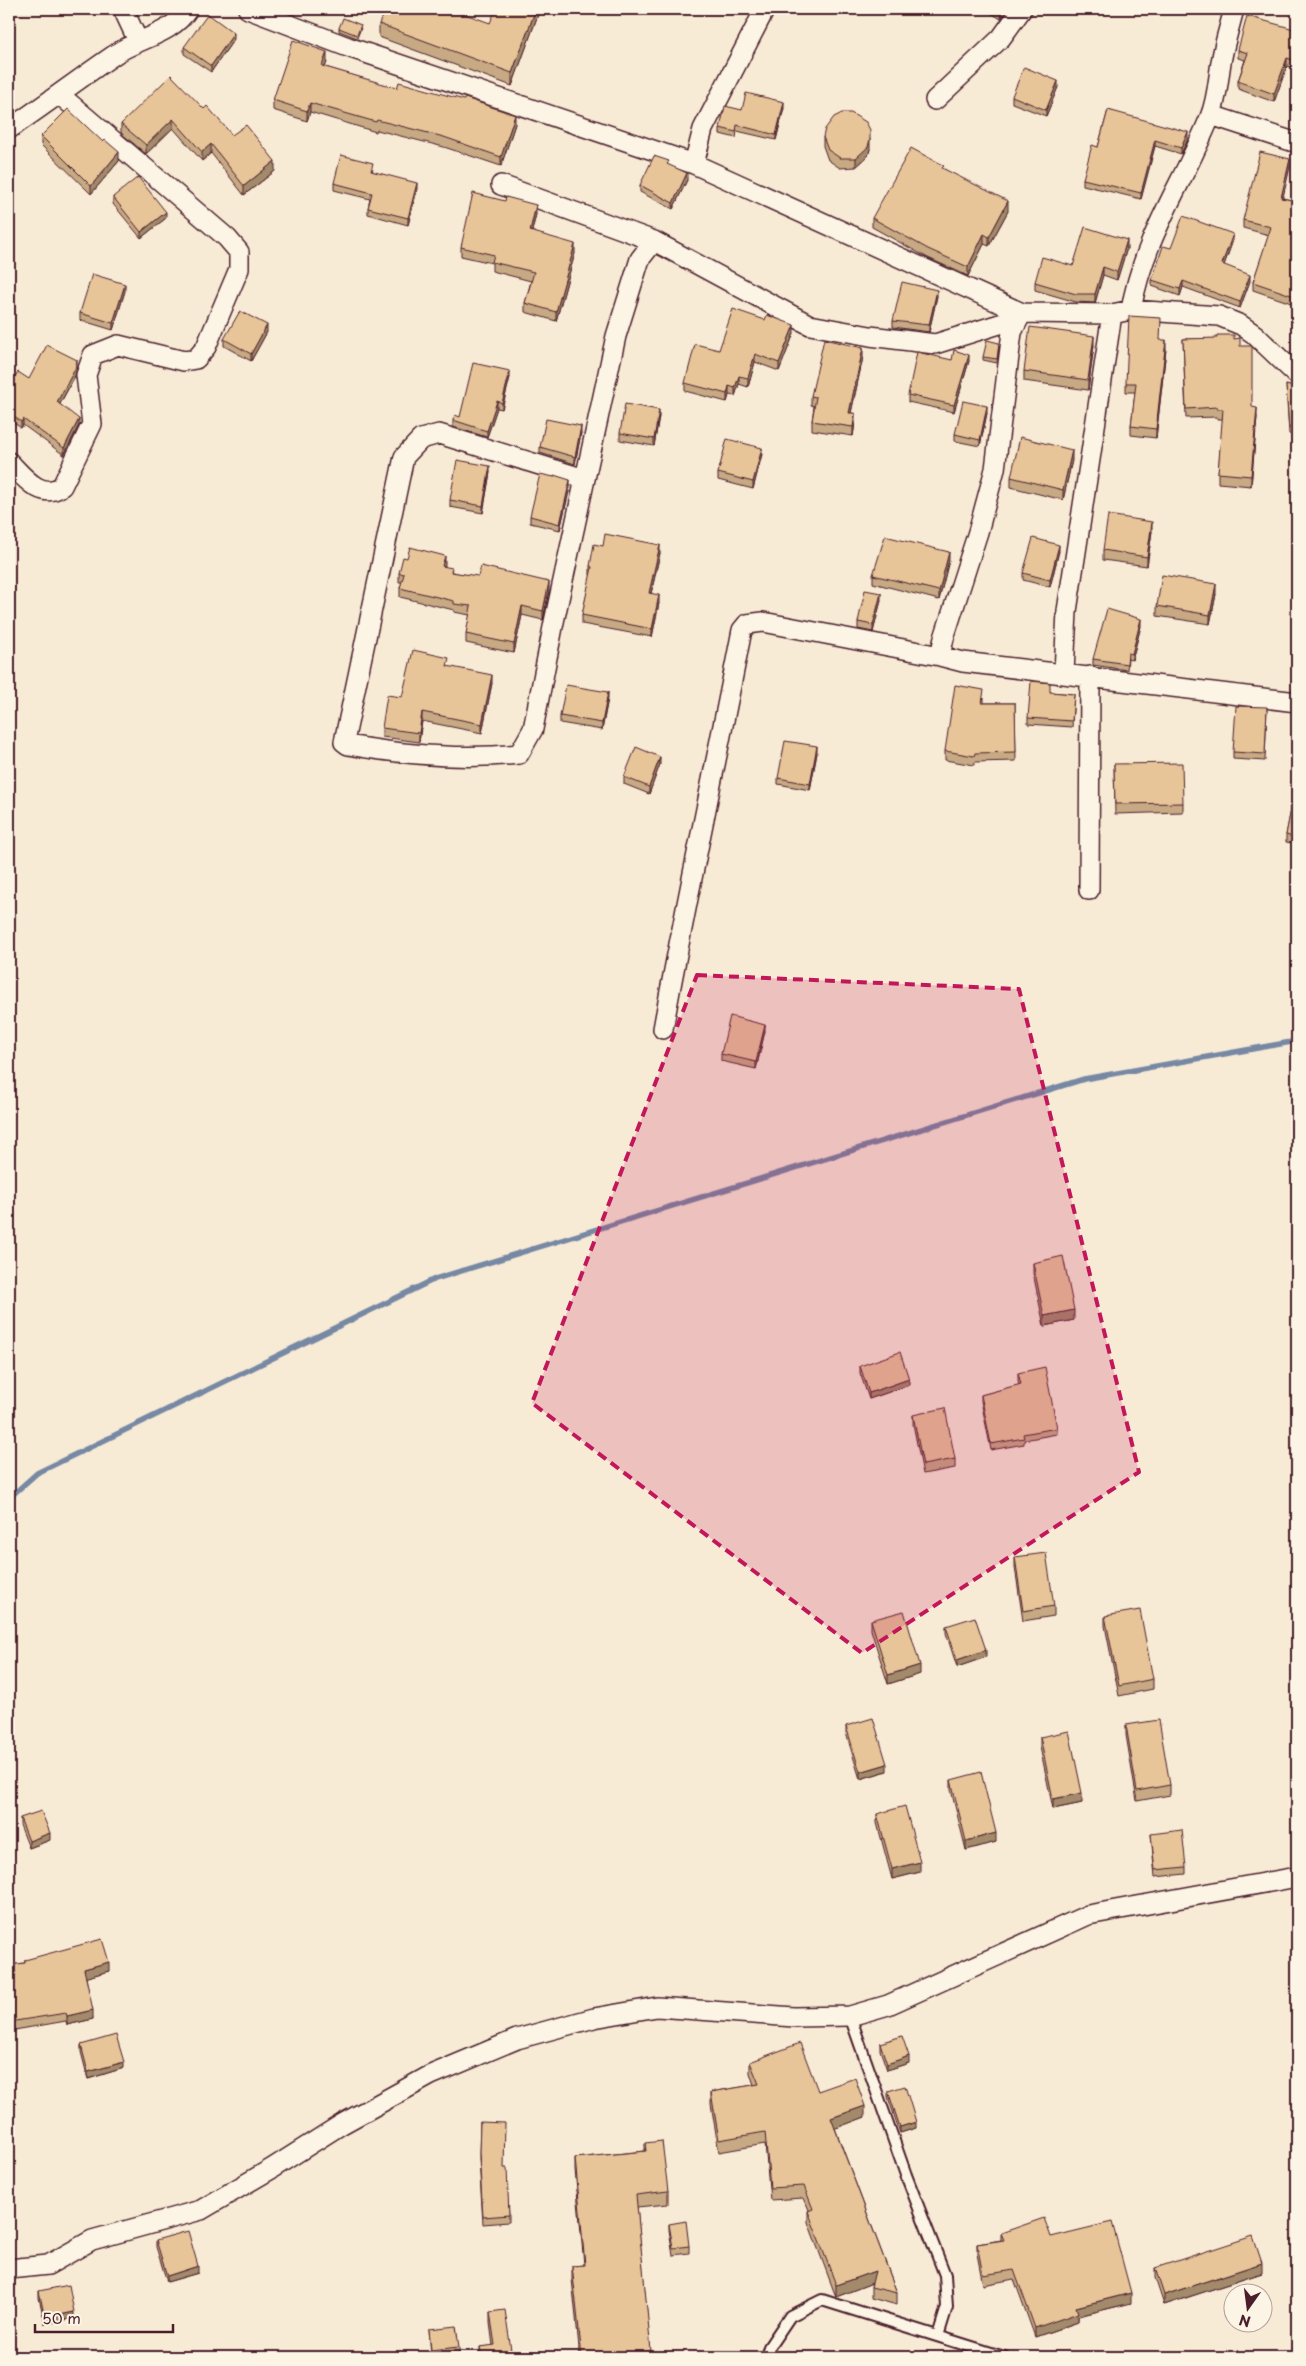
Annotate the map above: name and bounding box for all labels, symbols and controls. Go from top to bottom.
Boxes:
north arrow [1224,2284,1274,2334]
scale bar [35,2301,172,2333]
text: 50 m [42,2306,81,2329]
text: N [1237,2310,1253,2333]

